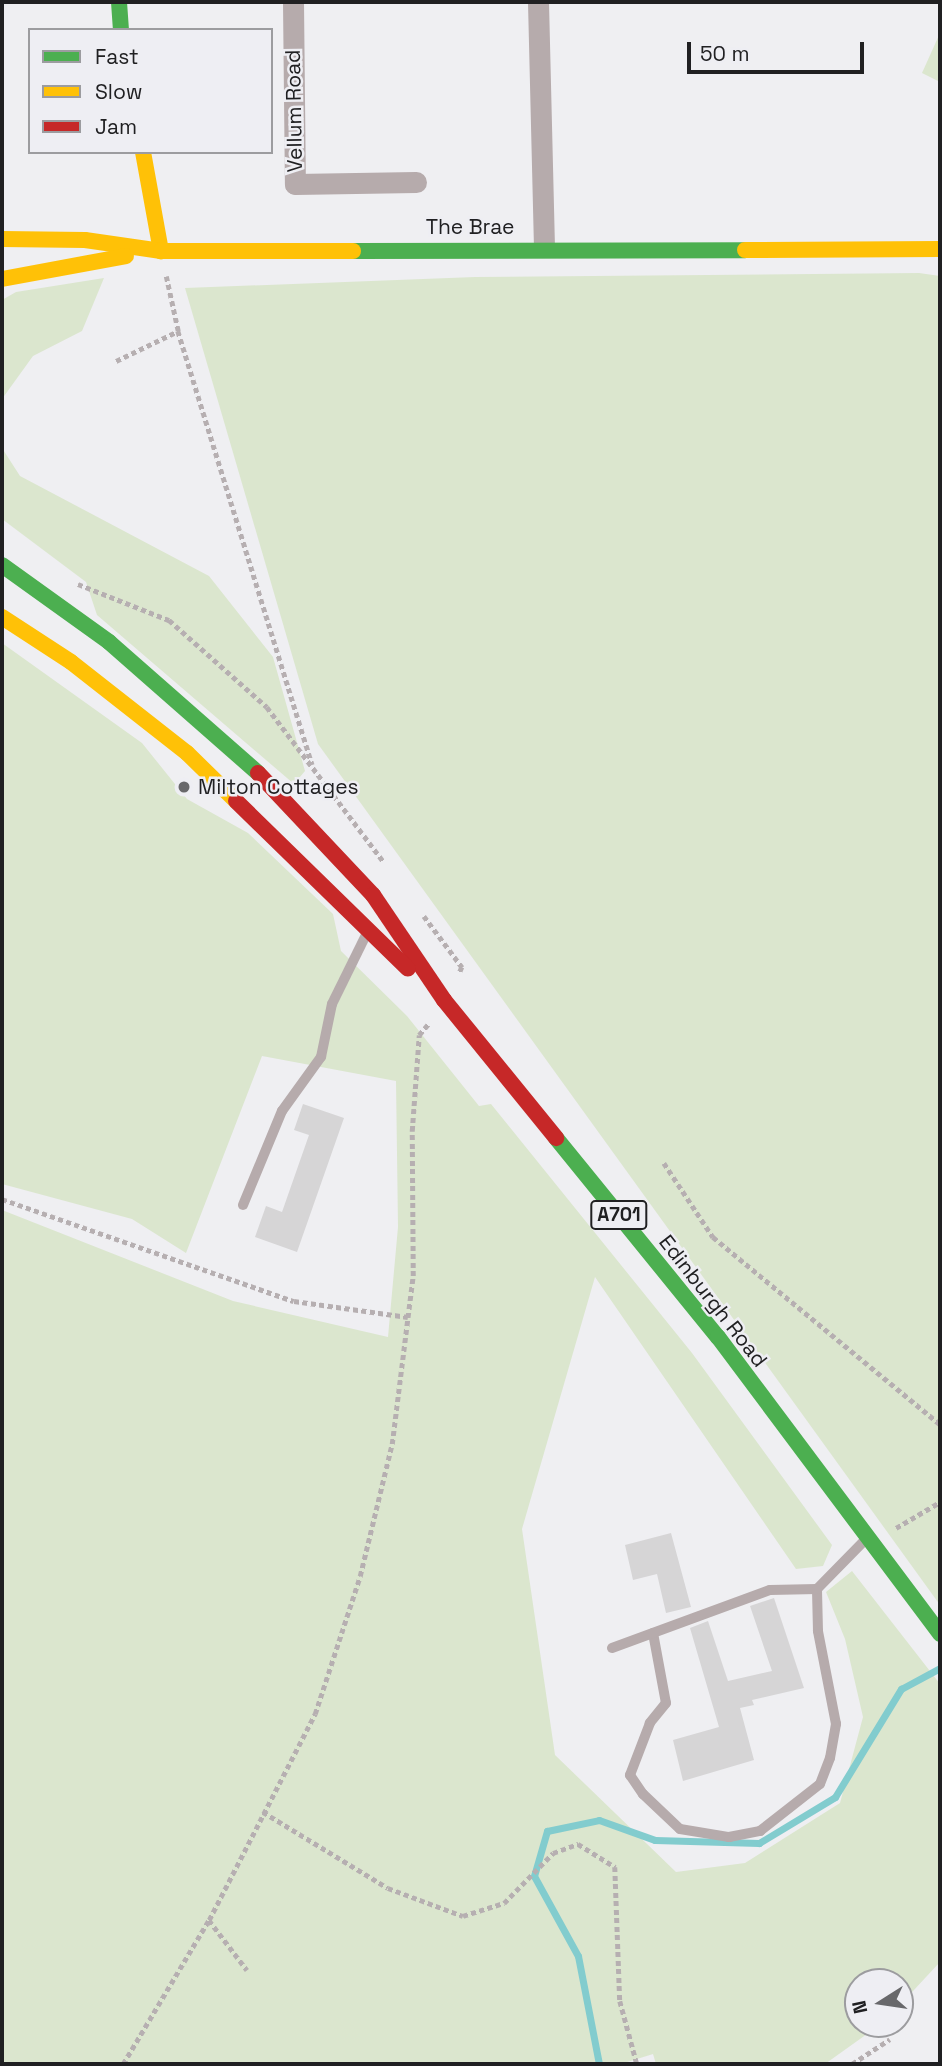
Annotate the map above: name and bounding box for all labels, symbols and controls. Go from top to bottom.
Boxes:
legend [28,28,273,154]
scale bar [690,28,867,72]
text: 50 m [700,40,750,67]
text: Fast [95,43,139,70]
street label: Vellum Road [280,49,308,173]
text: Slow [95,78,143,105]
text: Jam [95,113,137,140]
street label: The Brae [426,214,514,240]
place label: Milton Cottages [198,774,359,800]
marker: Milton Cottages [176,779,192,795]
road number: A701 [589,1200,649,1231]
street label: Edinburgh Road [654,1230,772,1372]
north arrow [844,1968,914,2038]
text: N [846,1998,873,2016]

